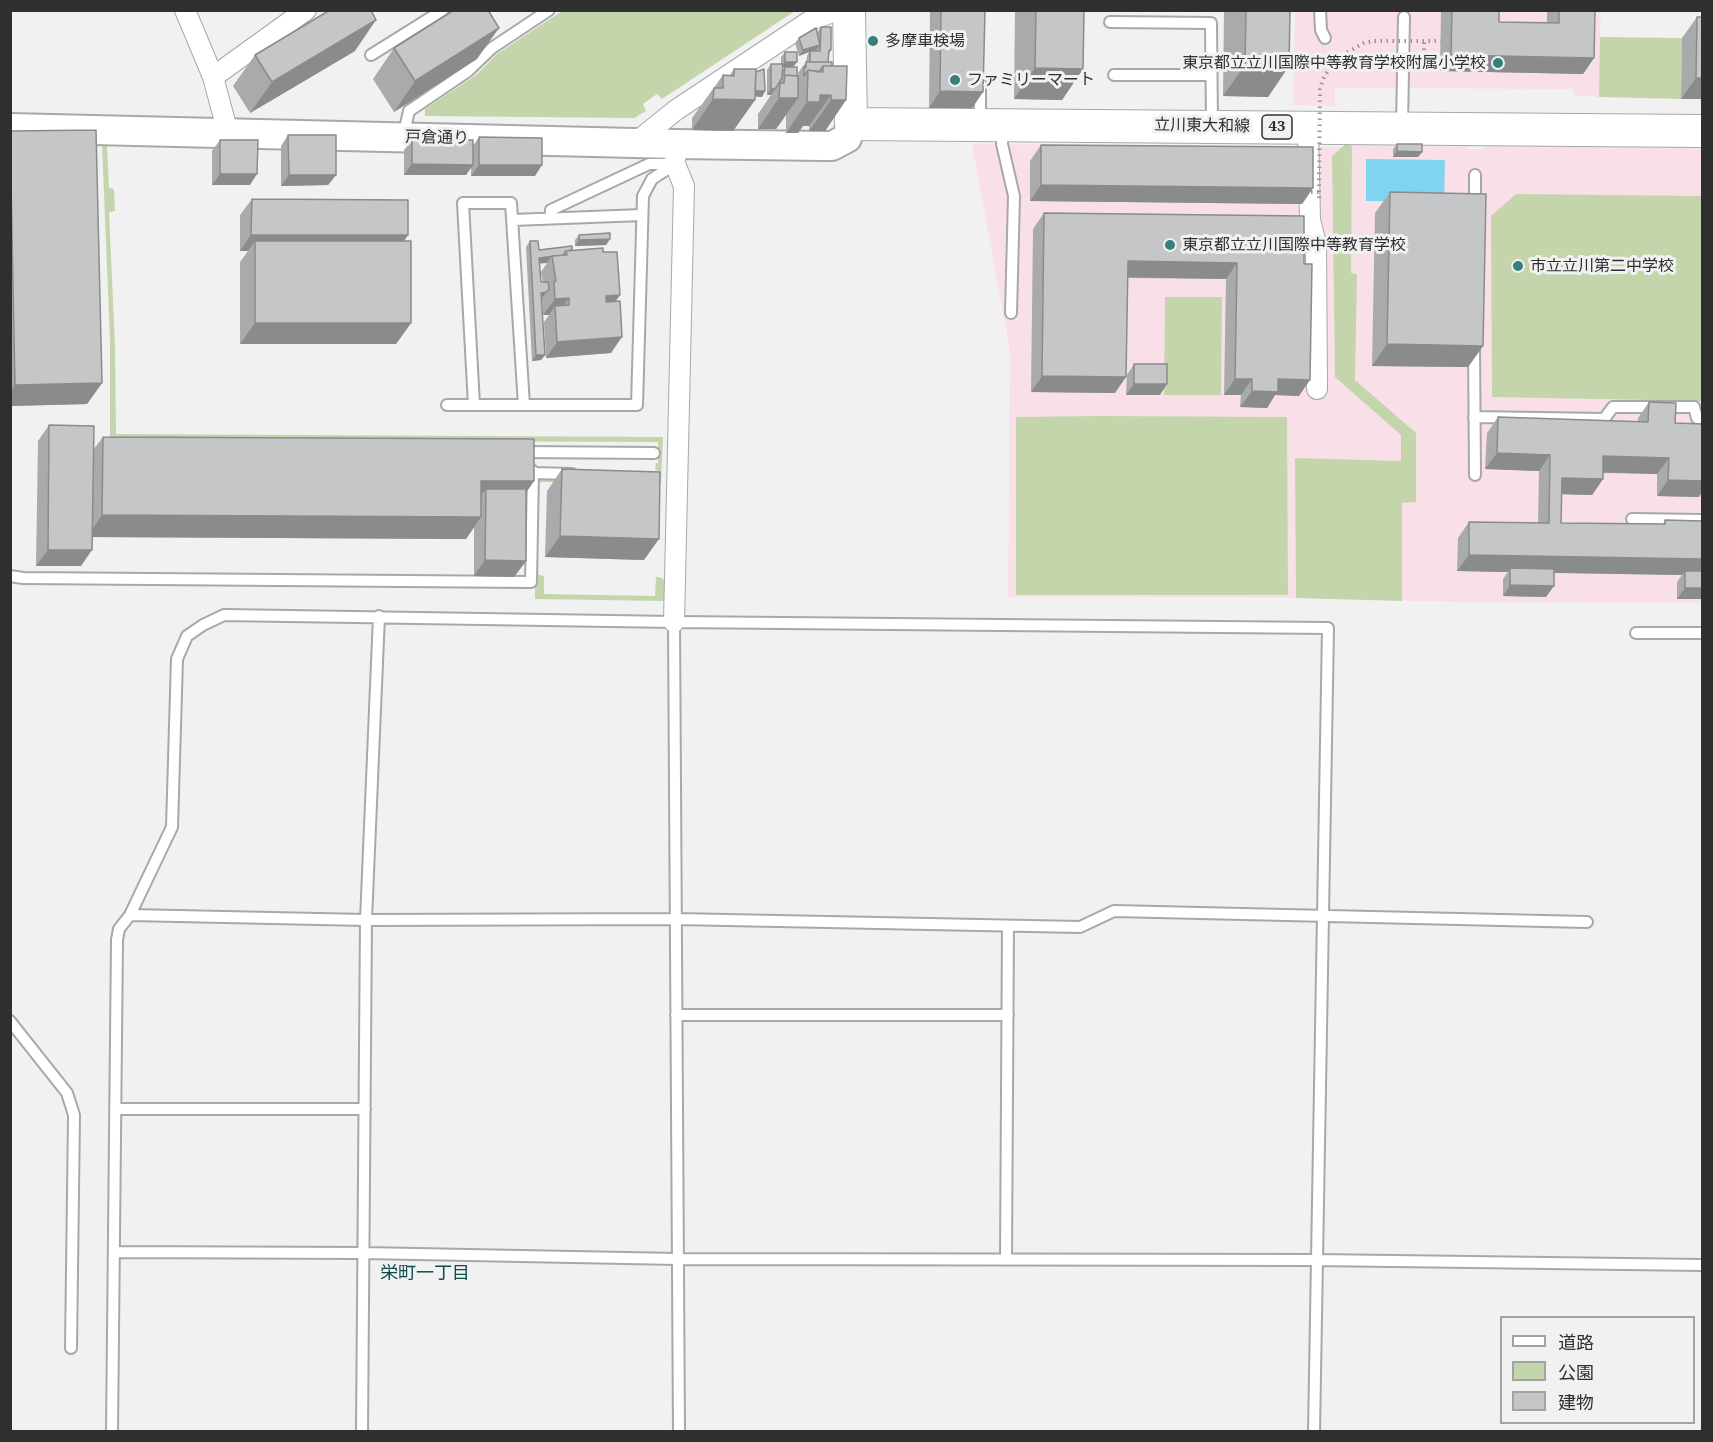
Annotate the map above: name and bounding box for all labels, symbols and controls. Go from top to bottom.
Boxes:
place label: 多摩車検場 [885,31,965,51]
marker: 多摩車検場 [866,34,880,48]
place label: 東京都立立川国際中等教育学校附属小学校 [1182,53,1486,73]
marker: 東京都立立川国際中等教育学校附属小学校 [1491,56,1505,70]
place label: ファミリーマート [967,70,1095,90]
marker: ファミリーマート [948,73,962,87]
road number: 43 [1262,115,1292,139]
street label: 立川東大和線 [1154,116,1250,136]
street label: 戸倉通り [405,128,469,148]
place label: 東京都立立川国際中等教育学校 [1182,235,1406,255]
marker: 東京都立立川国際中等教育学校 [1163,238,1177,252]
place label: 市立立川第二中学校 [1530,256,1674,276]
marker: 市立立川第二中学校 [1511,259,1525,273]
district label: 栄町一丁目 [380,1263,470,1285]
legend [1500,1316,1695,1424]
text: 道路 [1558,1330,1594,1354]
text: 公園 [1558,1360,1594,1384]
text: 建物 [1558,1390,1594,1414]

